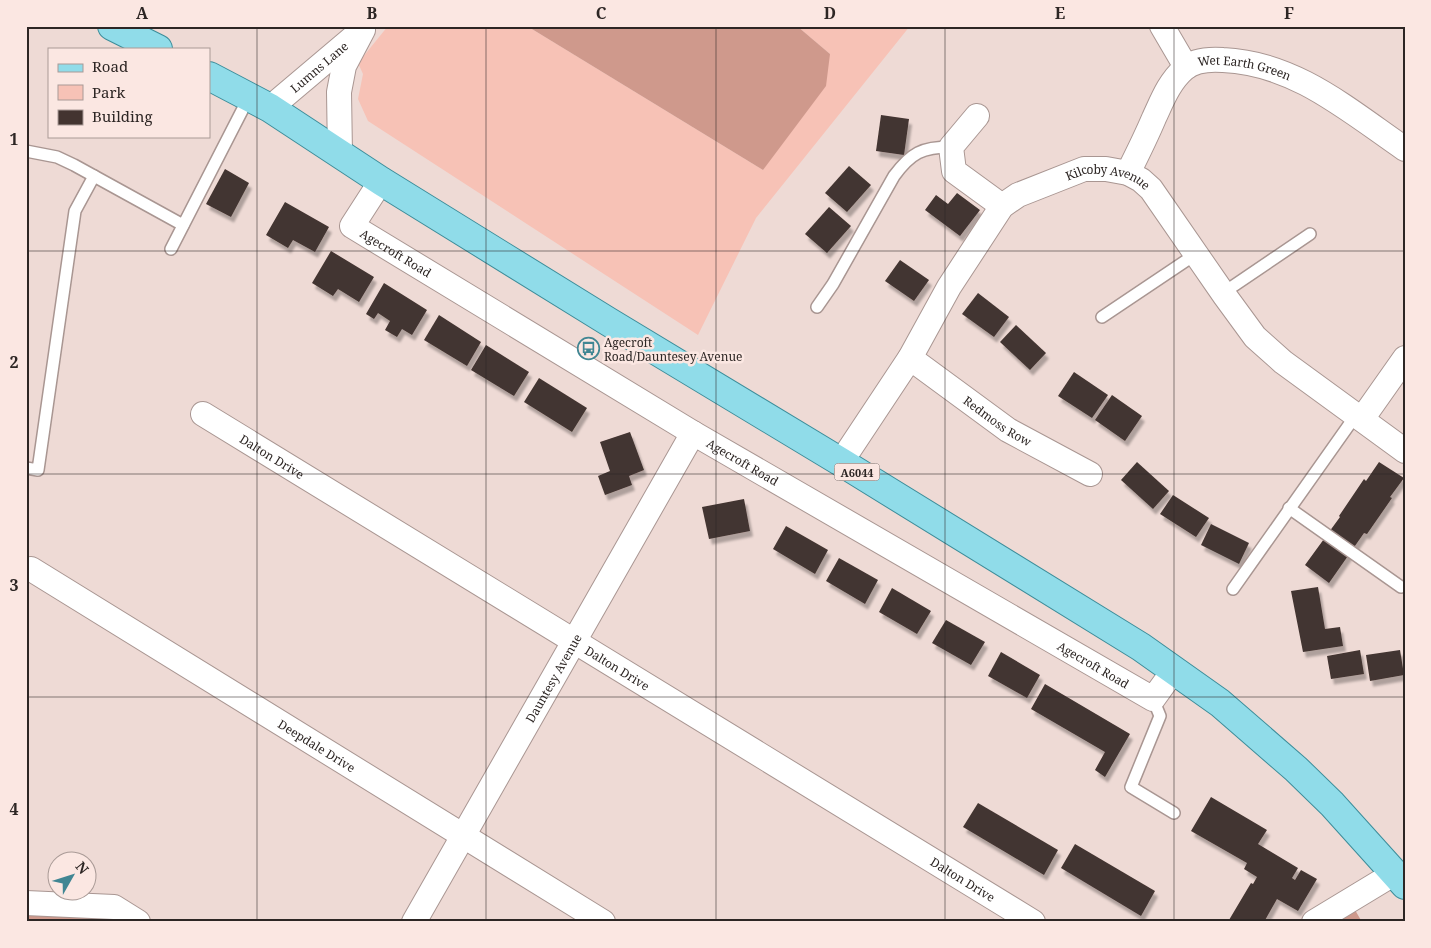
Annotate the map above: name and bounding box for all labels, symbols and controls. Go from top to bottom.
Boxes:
text: A [136,2,149,24]
text: B [367,2,378,24]
text: C [596,2,607,24]
text: D [824,2,836,24]
text: E [1055,2,1065,24]
text: F [1284,2,1294,24]
street label: Lumns Lane [286,37,352,96]
legend [48,48,210,138]
street label: Wet Earth Green [1196,51,1294,84]
text: Road [92,56,128,76]
text: Park [92,82,126,102]
text: Building [92,106,153,126]
text: 1 [9,128,19,150]
street label: Kilcoby Avenue [1063,160,1154,193]
street label: Agecroft Road [357,225,435,281]
place label: Agecroft Road/Dauntesey Avenue [604,334,742,365]
bus stop icon: Agecroft Road/Dauntesey Avenue [576,337,600,361]
text: 2 [9,351,19,373]
street label: Redmoss Row [960,392,1035,450]
street label: Dalton Drive [237,430,308,483]
street label: Agecroft Road [704,434,782,490]
road number: A6044 [834,464,880,481]
text: 3 [9,574,19,596]
street label: Dauntesy Avenue [521,630,585,725]
street label: Agecroft Road [1054,637,1133,692]
street label: Dalton Drive [582,641,653,694]
street label: Deepdale Drive [275,715,359,776]
text: 4 [9,798,19,820]
north arrow [48,850,98,900]
street label: Dalton Drive [927,853,998,905]
text: N [72,857,93,878]

